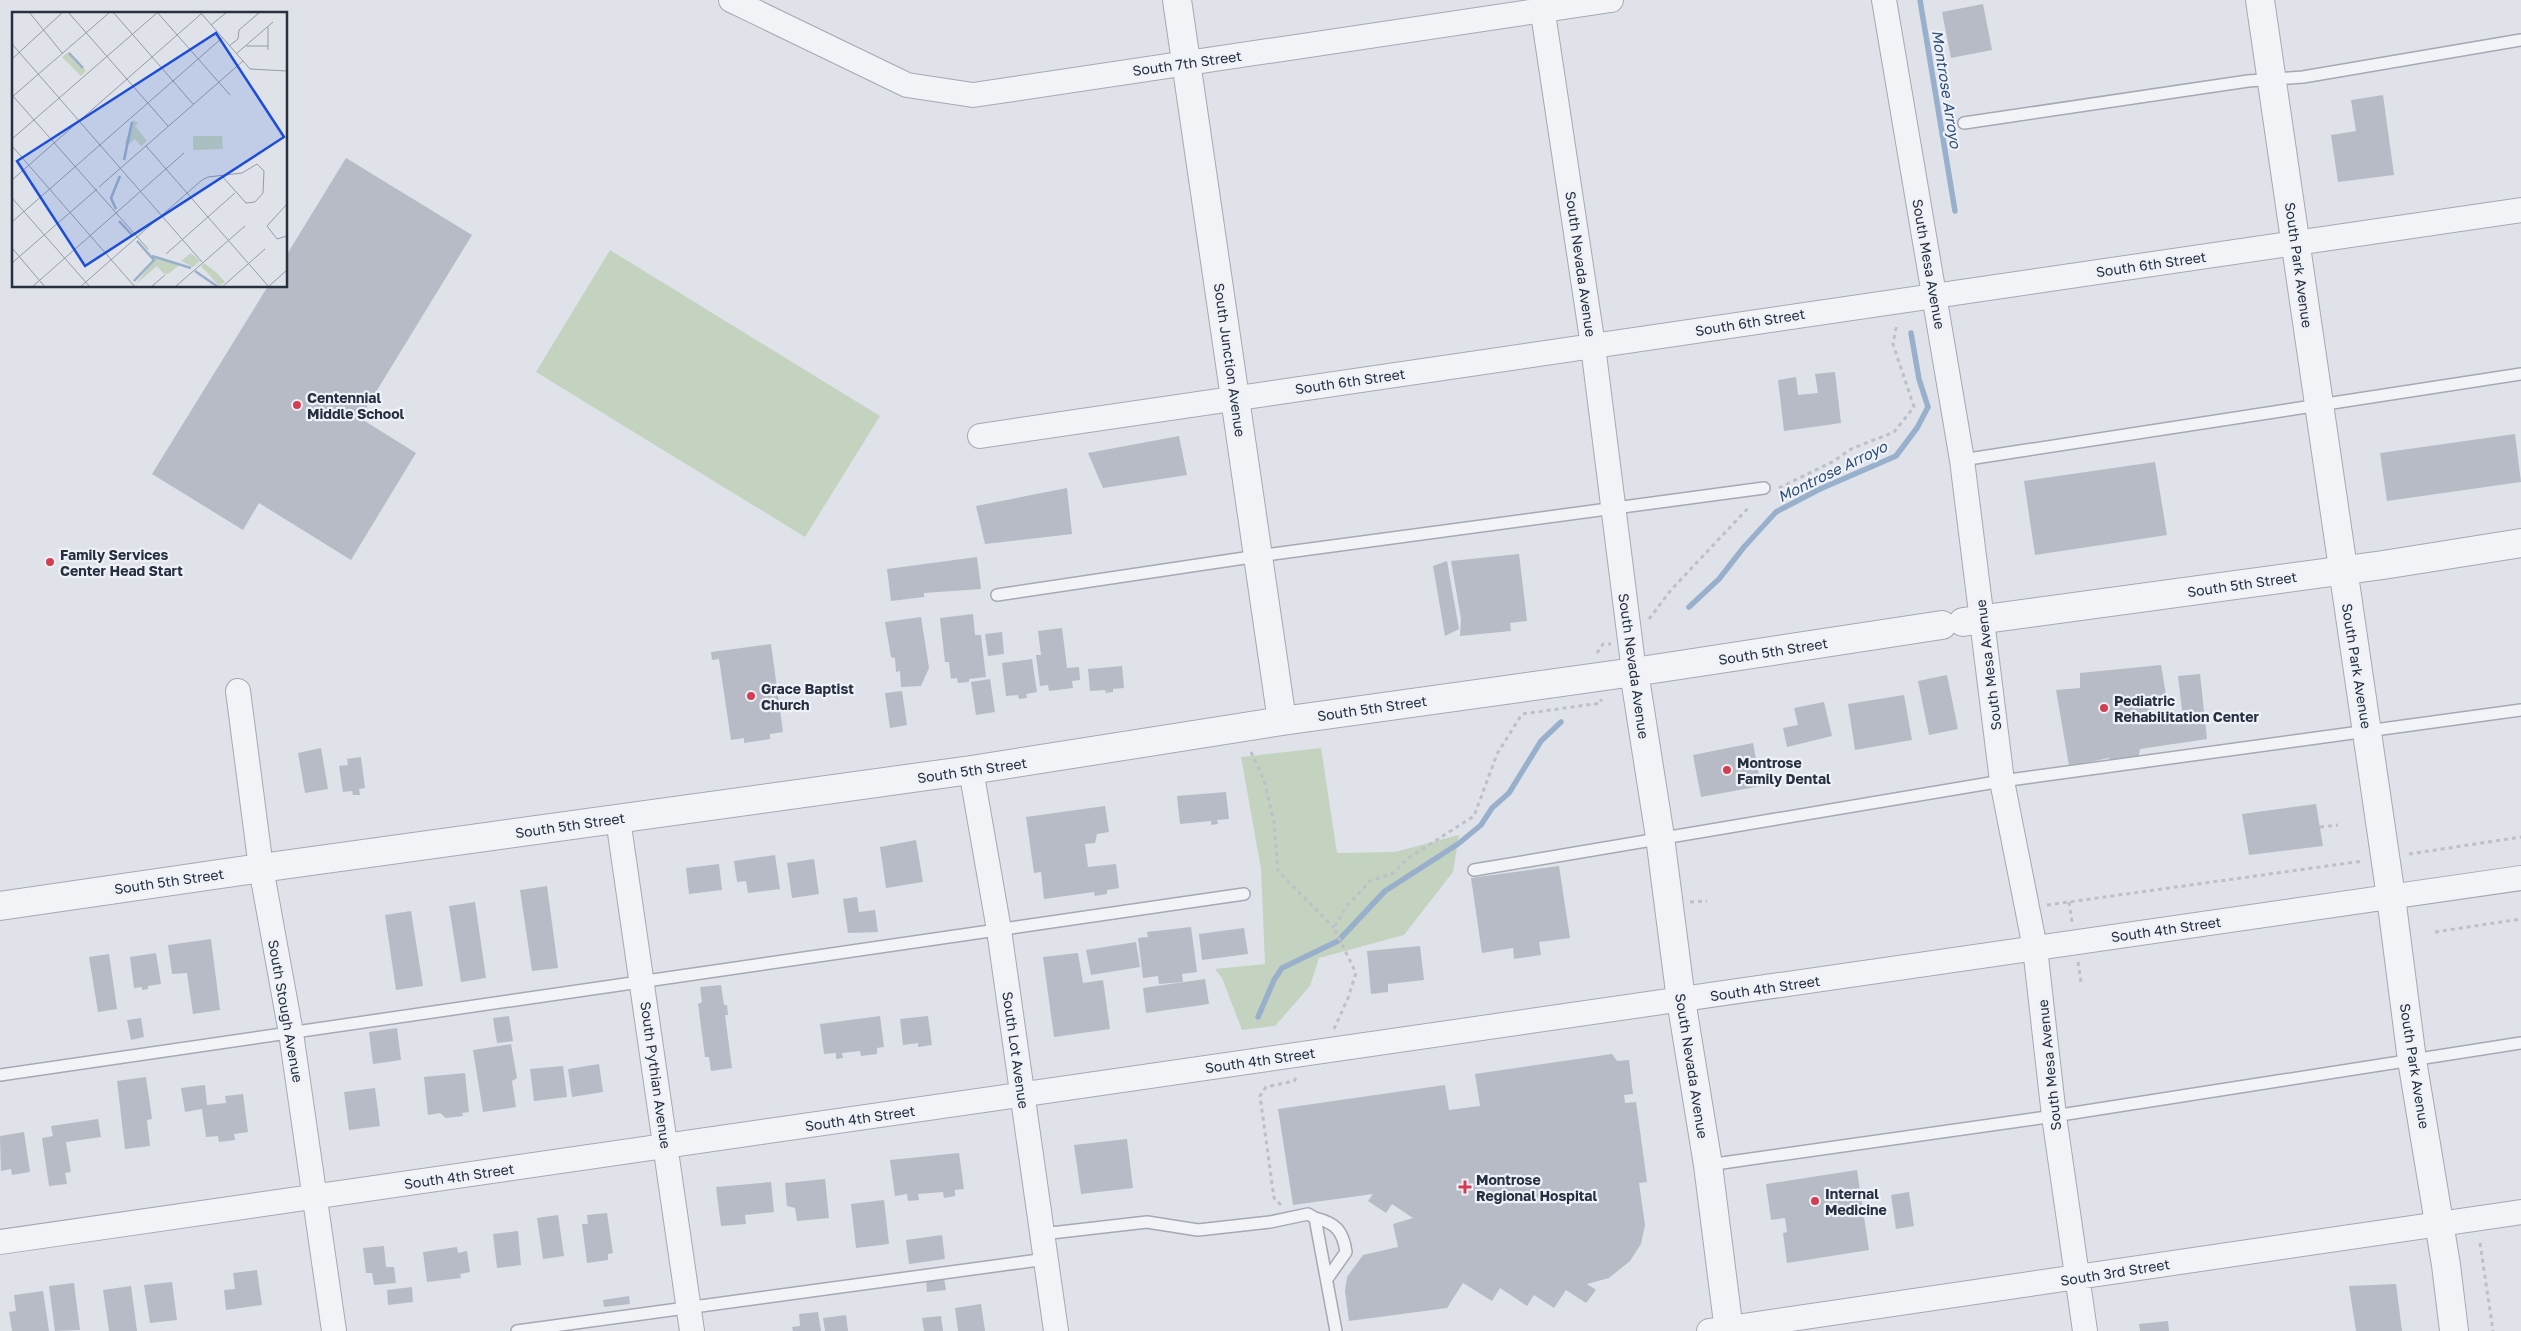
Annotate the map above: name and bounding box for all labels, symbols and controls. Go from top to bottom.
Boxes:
inset map [12,12,288,288]
water label: Montrose Arroyo [1928,29,1965,151]
street label: South 7th Street [1131,47,1243,79]
street label: South Nevada Avenue [1562,190,1600,338]
street label: South Mesa Avenue [1909,198,1949,330]
street label: South Park Avenue [2282,201,2316,329]
street label: South 6th Street [2095,248,2207,280]
street label: South Junction Avenue [1211,282,1249,438]
street label: South 6th Street [1694,305,1806,339]
street label: South 6th Street [1294,365,1406,397]
place label: Centennial Middle School [307,389,405,422]
marker: Centennial Middle School [291,399,303,411]
water label: Montrose Arroyo [1774,436,1891,506]
place label: Family Services Center Head Start [60,546,183,579]
marker: Family Services Center Head Start [44,556,56,568]
street label: South 5th Street [2186,568,2298,600]
street label: South Nevada Avenue [1615,592,1653,740]
street label: South Mesa Avenue [1972,598,2004,732]
street label: South Park Avenue [2339,602,2375,730]
street label: South 5th Street [1717,634,1829,668]
place label: Grace Baptist Church [761,680,854,713]
marker: Grace Baptist Church [745,690,757,702]
street label: South 5th Street [1316,692,1428,724]
place label: Pediatric Rehabilitation Center [2114,692,2259,725]
marker: Pediatric Rehabilitation Center [2098,702,2110,714]
street label: South 5th Street [916,754,1028,786]
place label: Montrose Family Dental [1737,754,1831,787]
marker: Montrose Family Dental [1721,764,1733,776]
street label: South 5th Street [514,809,626,841]
street label: South 5th Street [113,865,225,897]
street label: South 4th Street [2110,913,2222,945]
street label: South Stough Avenue [265,938,307,1084]
street label: South 4th Street [1709,972,1821,1004]
street label: South Lot Avenue [999,990,1033,1110]
street label: South Nevada Avenue [1672,992,1712,1140]
street label: South Mesa Avenue [2034,998,2064,1132]
street label: South Pythian Avenue [637,1000,675,1150]
street label: South Park Avenue [2397,1002,2433,1130]
street label: South 4th Street [1204,1044,1316,1076]
street label: South 4th Street [804,1102,916,1134]
street label: South 4th Street [403,1160,515,1192]
place label: Montrose Regional Hospital [1476,1171,1597,1204]
marker: Montrose Regional Hospital [1458,1180,1472,1194]
place label: Internal Medicine [1825,1185,1887,1218]
marker: Internal Medicine [1809,1195,1821,1207]
street label: South 3rd Street [2059,1255,2171,1289]

